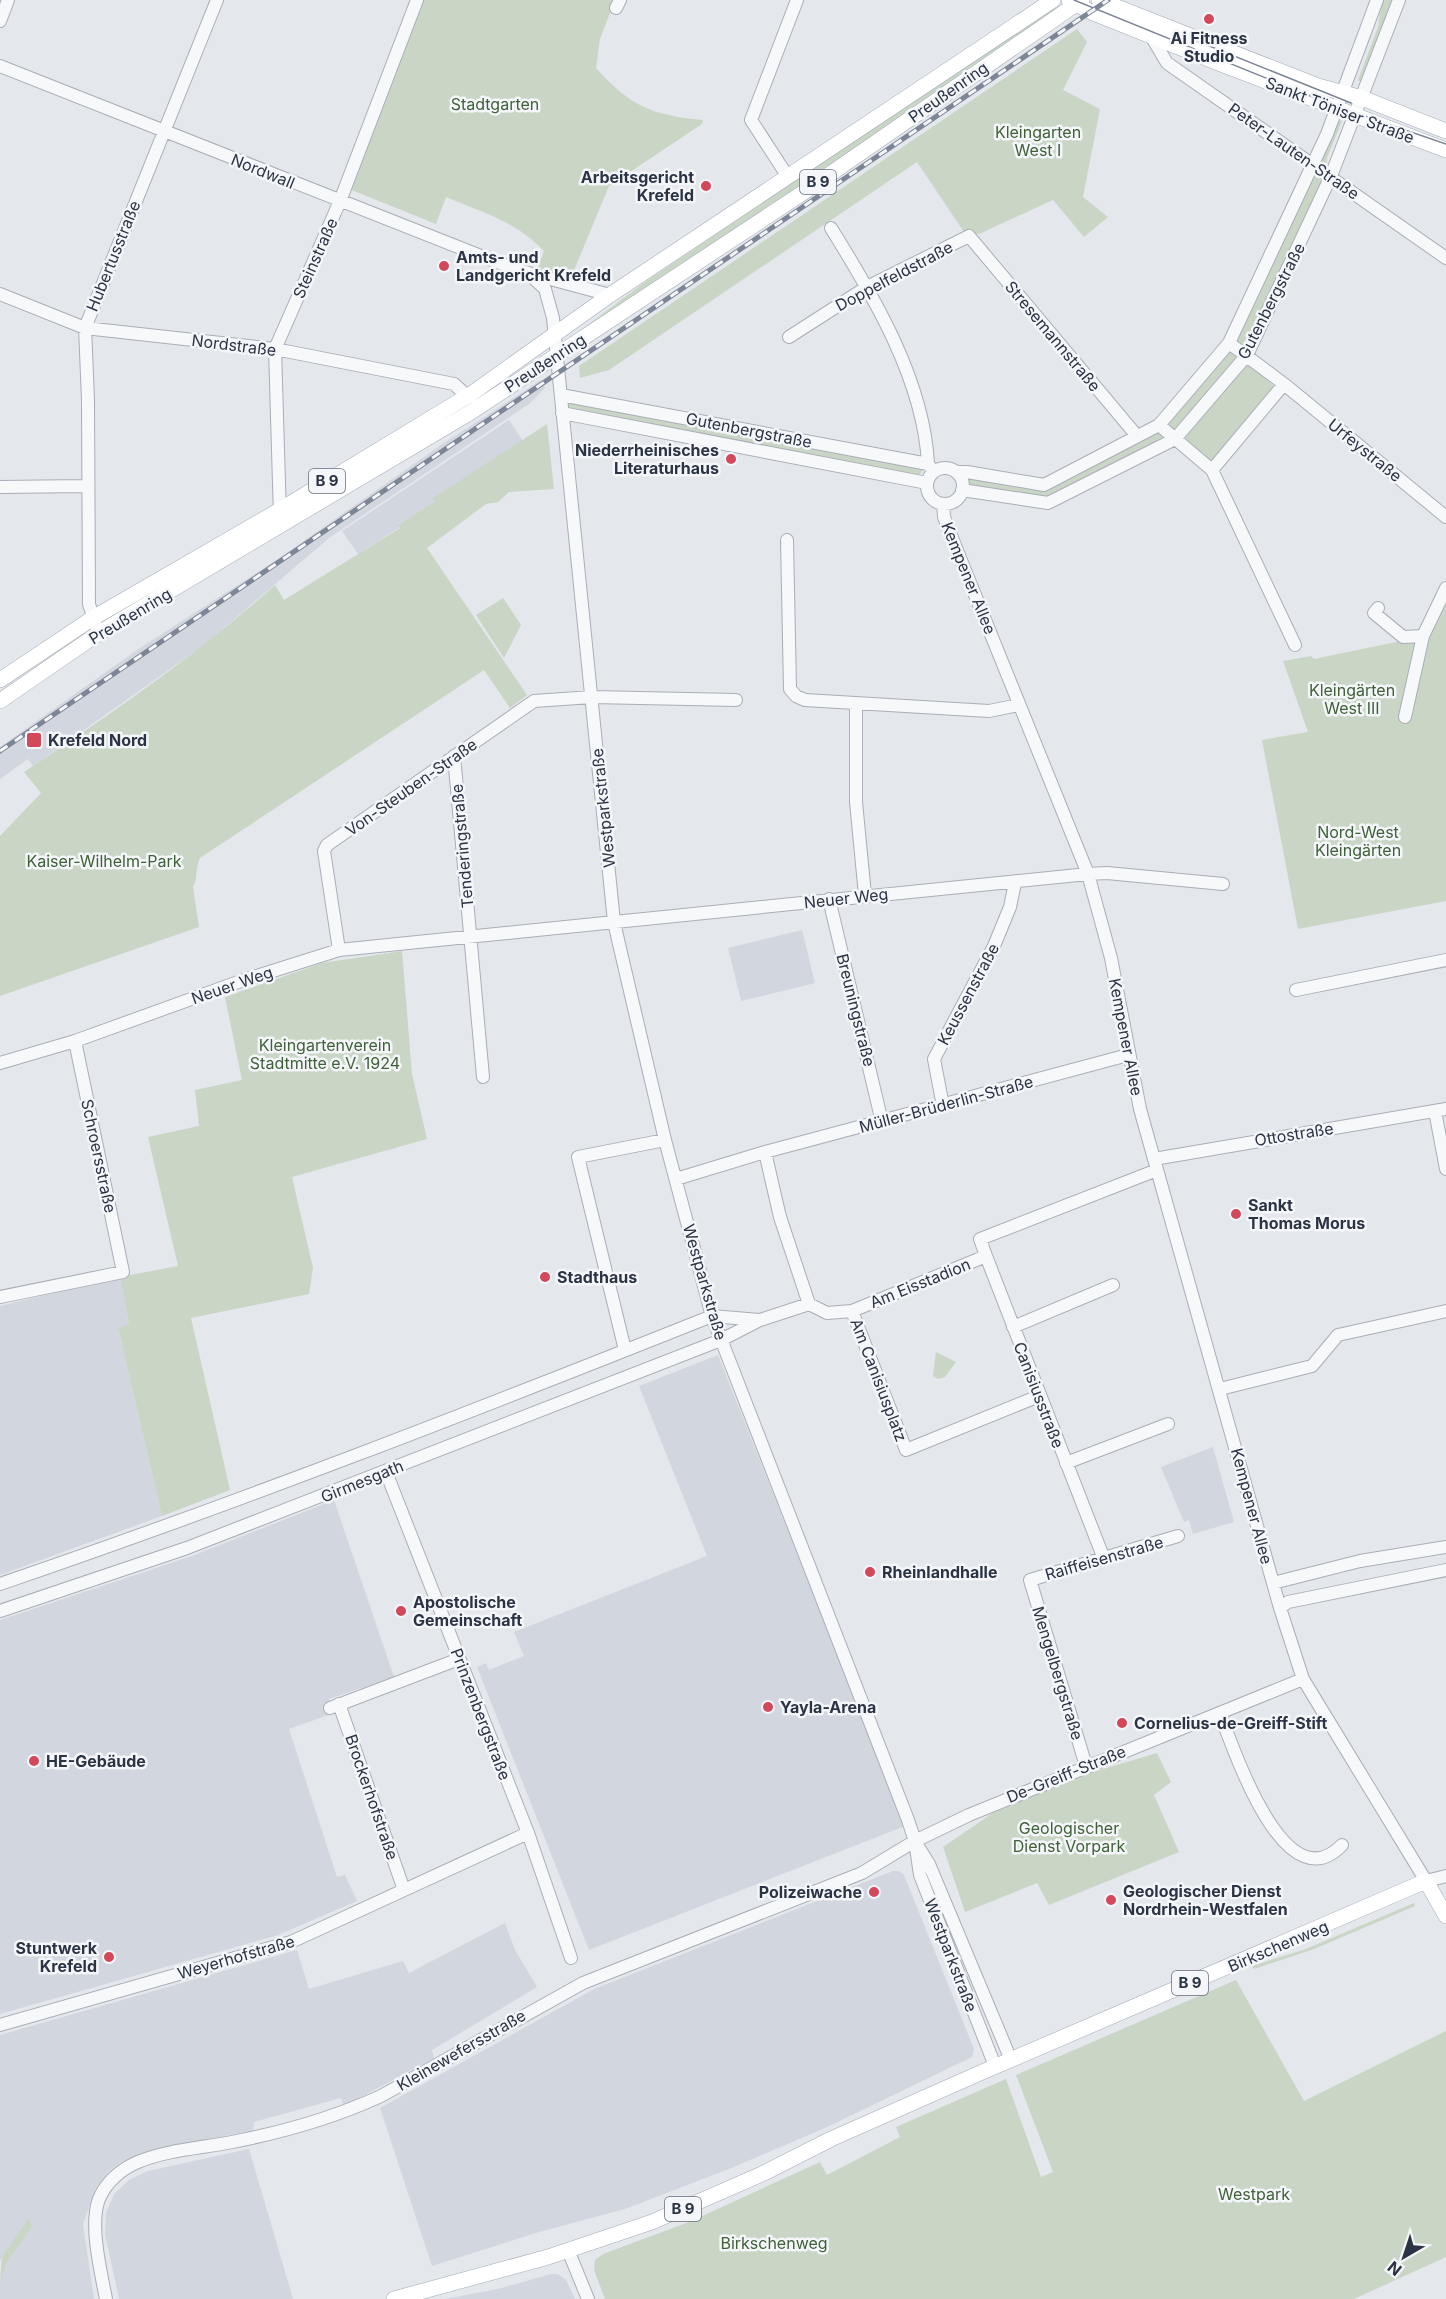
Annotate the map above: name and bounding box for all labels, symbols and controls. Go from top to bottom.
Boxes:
marker: Ai Fitness Studio [1202,12,1216,26]
place label: Ai Fitness Studio [1170,28,1248,66]
street label: Preußenring [904,57,992,127]
street label: Sankt Töniser Straße [1263,72,1417,148]
park label: Stadtgarten [451,94,539,114]
street label: Peter-Lauten-Straße [1225,98,1363,204]
park label: Kleingarten West I [995,122,1081,160]
street label: Nordwall [228,149,298,193]
place label: Arbeitsgericht Krefeld [581,167,694,205]
road number: B 9 [800,170,836,194]
marker: Arbeitsgericht Krefeld [699,179,713,193]
street label: Hubertusstraße [82,198,144,314]
street label: Steinstraße [288,215,342,301]
street label: Doppelfeldstraße [832,237,956,315]
street label: Gutenbergstraße [1233,240,1309,362]
place label: Amts- und Landgericht Krefeld [456,247,611,285]
marker: Amts- und Landgericht Krefeld [437,259,451,273]
street label: Stresemannstraße [1001,277,1105,395]
street label: Preußenring [501,329,589,397]
street label: Nordstraße [191,330,277,360]
street label: Gutenbergstraße [684,408,814,452]
street label: Urfeystraße [1324,414,1406,486]
place label: Niederrheinisches Literaturhaus [575,440,719,478]
marker: Niederrheinisches Literaturhaus [724,452,738,466]
road number: B 9 [309,469,345,493]
street label: Kempener Allee [937,519,1001,637]
street label: Preußenring [85,584,175,648]
park label: Kleingärten West III [1309,680,1395,718]
place label: Krefeld Nord [48,730,147,750]
marker: Krefeld Nord [25,731,43,749]
street label: Von-Steuben-Straße [341,734,481,840]
street label: Westparkstraße [587,747,619,869]
street label: Tenderingstraße [447,783,477,909]
park label: Nord-West Kleingärten [1315,822,1401,860]
park label: Kaiser-Wilhelm-Park [26,851,182,871]
street label: Neuer Weg [803,884,889,912]
street label: Keussenstraße [933,940,1003,1048]
street label: Breuningstraße [832,952,880,1068]
street label: Neuer Weg [189,962,275,1008]
street label: Kempener Allee [1105,977,1147,1097]
park label: Kleingartenverein Stadtmitte e.V. 1924 [250,1035,400,1073]
street label: Müller-Brüderlin-Straße [857,1071,1035,1137]
street label: Schroersstraße [77,1097,121,1215]
street label: Ottostraße [1253,1118,1335,1150]
place label: Sankt Thomas Morus [1248,1195,1365,1233]
marker: Sankt Thomas Morus [1229,1207,1243,1221]
street label: Westparkstraße [679,1222,731,1342]
street label: Am Eisstadion [867,1254,973,1312]
place label: Stadthaus [557,1267,637,1287]
marker: Stadthaus [538,1270,552,1284]
street label: Am Canisiusplatz [846,1315,912,1445]
street label: Canisiusstraße [1010,1339,1068,1451]
street label: Kempener Allee [1227,1446,1277,1566]
street label: Girmesgath [318,1455,406,1507]
street label: Raiffeisenstraße [1043,1532,1165,1584]
place label: Rheinlandhalle [882,1562,997,1582]
marker: Rheinlandhalle [863,1565,877,1579]
place label: Apostolische Gemeinschaft [413,1592,522,1630]
marker: Apostolische Gemeinschaft [394,1604,408,1618]
street label: Mengelbergstraße [1028,1604,1088,1742]
street label: Prinzenbergstraße [447,1645,515,1783]
place label: Yayla-Arena [780,1697,876,1717]
marker: Yayla-Arena [761,1700,775,1714]
place label: Cornelius-de-Greiff-Stift [1134,1713,1328,1733]
marker: Cornelius-de-Greiff-Stift [1115,1716,1129,1730]
street label: Brockerhofstraße [341,1732,403,1862]
street label: De-Greiff-Straße [1003,1741,1129,1807]
place label: HE-Gebäude [46,1751,146,1771]
marker: HE-Gebäude [27,1754,41,1768]
park label: Geologischer Dienst Vorpark [1013,1818,1125,1856]
place label: Geologischer Dienst Nordrhein-Westfalen [1123,1881,1288,1919]
place label: Polizeiwache [759,1882,862,1902]
marker: Polizeiwache [867,1885,881,1899]
marker: Geologischer Dienst Nordrhein-Westfalen [1104,1893,1118,1907]
street label: Westparkstraße [920,1895,982,2015]
street label: Birkschenweg [1225,1916,1331,1976]
street label: Weyerhofstraße [175,1931,297,1983]
place label: Stuntwerk Krefeld [16,1938,98,1976]
marker: Stuntwerk Krefeld [102,1950,116,1964]
road number: B 9 [1172,1971,1208,1995]
street label: Kleinewefersstraße [393,2005,529,2095]
park label: Westpark [1218,2184,1290,2204]
road number: B 9 [665,2197,701,2221]
north arrow [1374,2227,1434,2287]
park label: Birkschenweg [720,2233,828,2253]
text: N [1384,2257,1406,2280]

